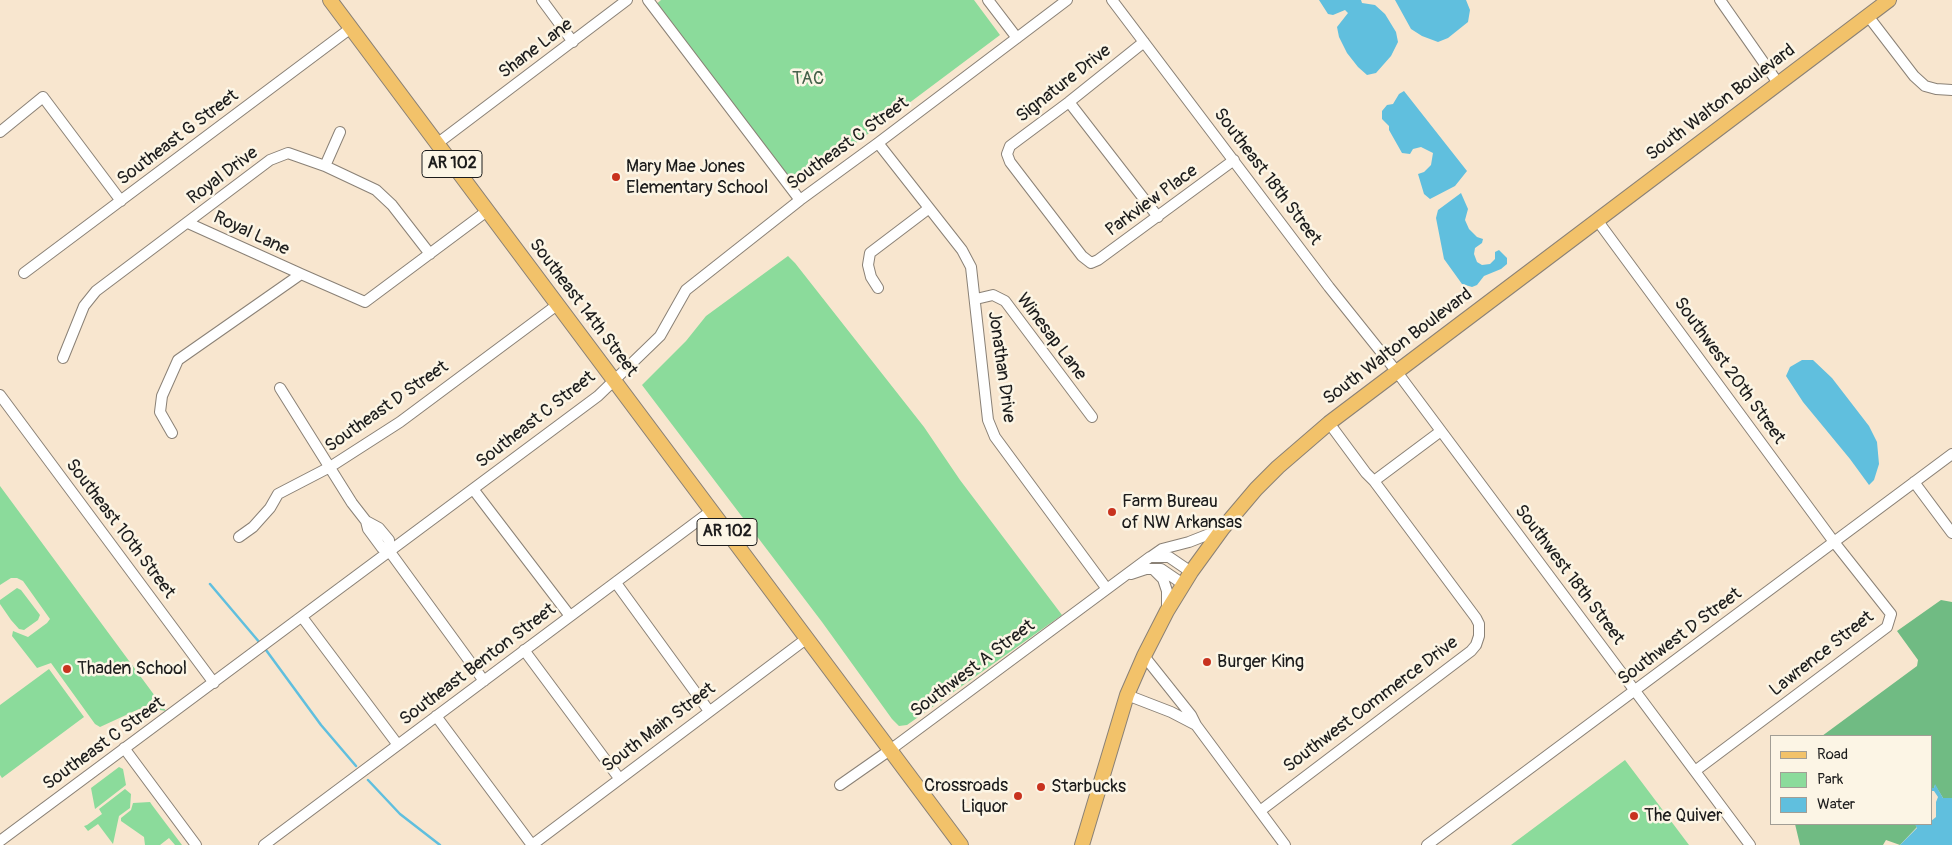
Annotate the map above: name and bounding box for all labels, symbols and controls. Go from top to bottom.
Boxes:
street label: Shane Lane [495,14,577,84]
street label: Signature Drive [1012,40,1116,128]
street label: South Walton Boulevard [1642,40,1800,166]
park label: TAC [792,68,824,90]
street label: Southeast G Street [113,85,243,191]
street label: Southeast C Street [783,93,913,195]
street label: Southeast 18th Street [1208,104,1326,250]
street label: Royal Drive [183,142,263,210]
road number: AR 102 [422,150,482,178]
place label: Mary Mae Jones Elementary School [626,156,768,198]
street label: Parkview Place [1102,160,1202,242]
marker: Mary Mae Jones Elementary School [610,171,622,183]
street label: Royal Lane [210,207,292,261]
street label: Southeast 14th Street [524,235,642,381]
street label: South Walton Boulevard [1319,284,1477,410]
street label: Winesap Lane [1011,289,1091,385]
street label: Southwest 20th Street [1669,293,1789,449]
street label: Jonathan Drive [982,310,1020,424]
street label: Southeast D Street [321,356,453,458]
street label: Southeast C Street [472,367,600,473]
street label: Southeast 10th Street [60,455,180,603]
place label: Farm Bureau of NW Arkansas [1122,491,1242,534]
street label: Southwest 18th Street [1509,501,1629,649]
marker: Farm Bureau of NW Arkansas [1106,506,1118,518]
road number: AR 102 [697,518,757,546]
street label: Southwest D Street [1614,583,1746,691]
street label: Southeast Benton Street [396,599,560,731]
street label: Lawrence Street [1766,607,1878,701]
street label: Southwest A Street [907,615,1039,723]
street label: Southwest Commerce Drive [1279,632,1463,778]
place label: Burger King [1217,651,1304,673]
marker: Burger King [1201,656,1213,668]
place label: Thaden School [77,658,187,680]
marker: Thaden School [61,663,73,675]
street label: South Main Street [598,678,720,778]
street label: Southeast C Street [39,693,169,795]
legend [1770,735,1932,825]
text: Road [1817,745,1848,764]
text: Park [1817,770,1843,789]
place label: Crossroads Liquor [924,775,1008,818]
place label: Starbucks [1051,776,1126,798]
marker: Starbucks [1035,781,1047,793]
marker: Crossroads Liquor [1012,790,1024,802]
text: Water [1817,795,1855,814]
place label: The Quiver [1644,805,1722,827]
marker: The Quiver [1628,810,1640,822]

